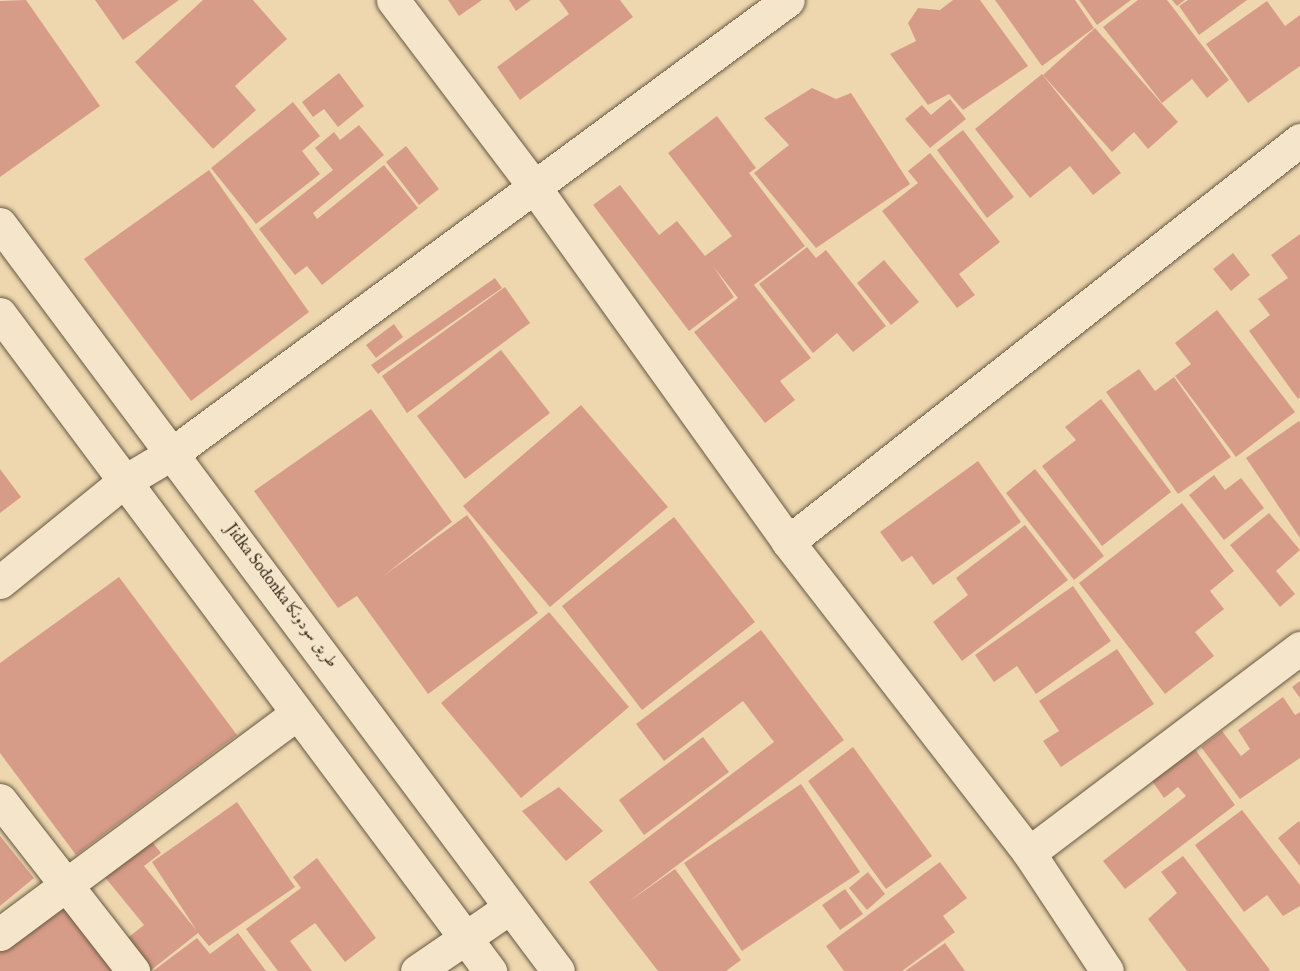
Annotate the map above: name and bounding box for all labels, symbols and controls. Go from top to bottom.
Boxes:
street label: Jidka Sodonka طريق سودونكا [221,520,341,672]

